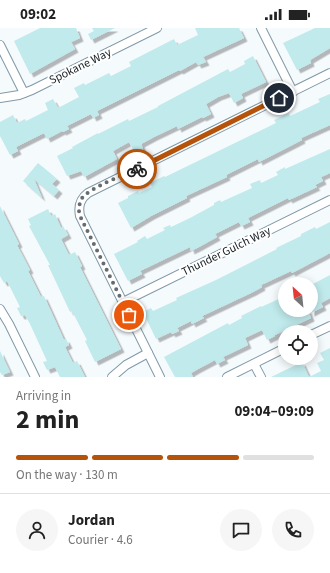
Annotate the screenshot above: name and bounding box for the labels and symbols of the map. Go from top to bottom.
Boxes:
street label: Spokane Way [46,44,115,89]
pin [262,81,296,115]
courier [117,149,157,189]
street label: Thunder Gulch Way [179,222,274,280]
north arrow [278,277,318,317]
pin [112,298,146,332]

